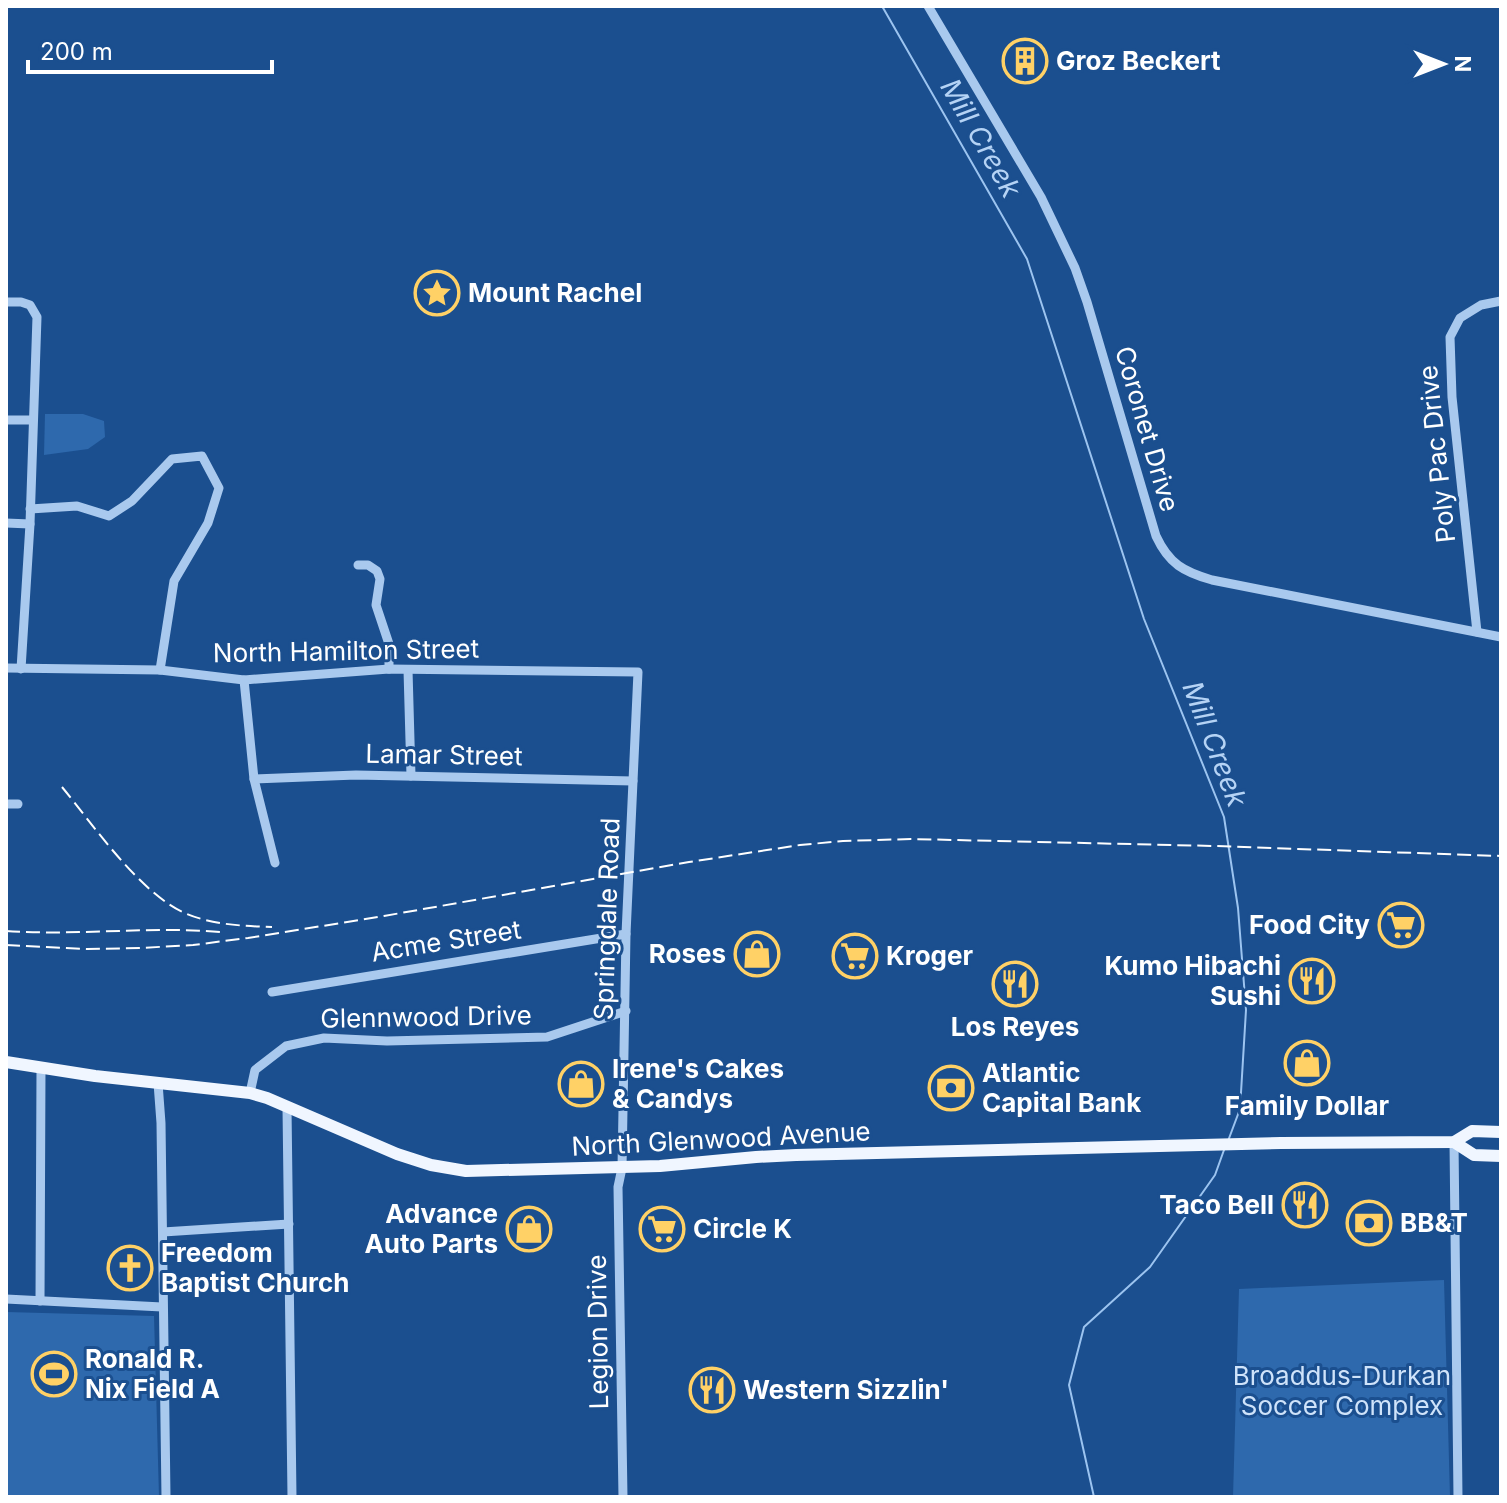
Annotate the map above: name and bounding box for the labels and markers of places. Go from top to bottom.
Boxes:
building icon: Groz Beckert [1001,37,1049,85]
place label: Groz Beckert [1056,45,1221,76]
place icon: Mount Rachel [413,269,461,317]
place label: Mount Rachel [468,277,642,308]
supermarket icon: Food City [1377,901,1425,949]
place label: Food City [1249,909,1370,940]
shop icon: Roses [733,930,781,978]
supermarket icon: Kroger [831,932,879,980]
place label: Roses [649,938,726,969]
place label: Kroger [886,940,974,971]
place label: Kumo Hibachi Sushi [1104,950,1281,1011]
restaurant icon: Kumo Hibachi Sushi [1288,957,1336,1005]
restaurant icon: Los Reyes [991,960,1039,1008]
place label: Los Reyes [951,1011,1079,1042]
shop icon: Family Dollar [1283,1039,1331,1087]
place label: Irene's Cakes & Candys [612,1053,784,1114]
place label: Atlantic Capital Bank [982,1057,1141,1118]
shop icon: Irene's Cakes & Candys [557,1060,605,1108]
bank icon: Atlantic Capital Bank [927,1064,975,1112]
place label: Family Dollar [1225,1090,1390,1121]
restaurant icon: Taco Bell [1281,1181,1329,1229]
place label: Taco Bell [1159,1189,1274,1220]
place label: Advance Auto Parts [364,1198,498,1259]
bank icon: BB&T [1345,1199,1393,1247]
shop icon: Advance Auto Parts [505,1205,553,1253]
supermarket icon: Circle K [638,1205,686,1253]
place label: BB&T [1400,1207,1468,1238]
place label: Circle K [693,1213,792,1244]
place label: Freedom Baptist Church [161,1237,350,1298]
church icon: Freedom Baptist Church [106,1244,154,1292]
place label: Ronald R. Nix Field A [85,1343,220,1404]
sports icon: Ronald R. Nix Field A [30,1350,78,1398]
restaurant icon: Western Sizzlin' [688,1366,736,1414]
place label: Western Sizzlin' [743,1374,949,1405]

